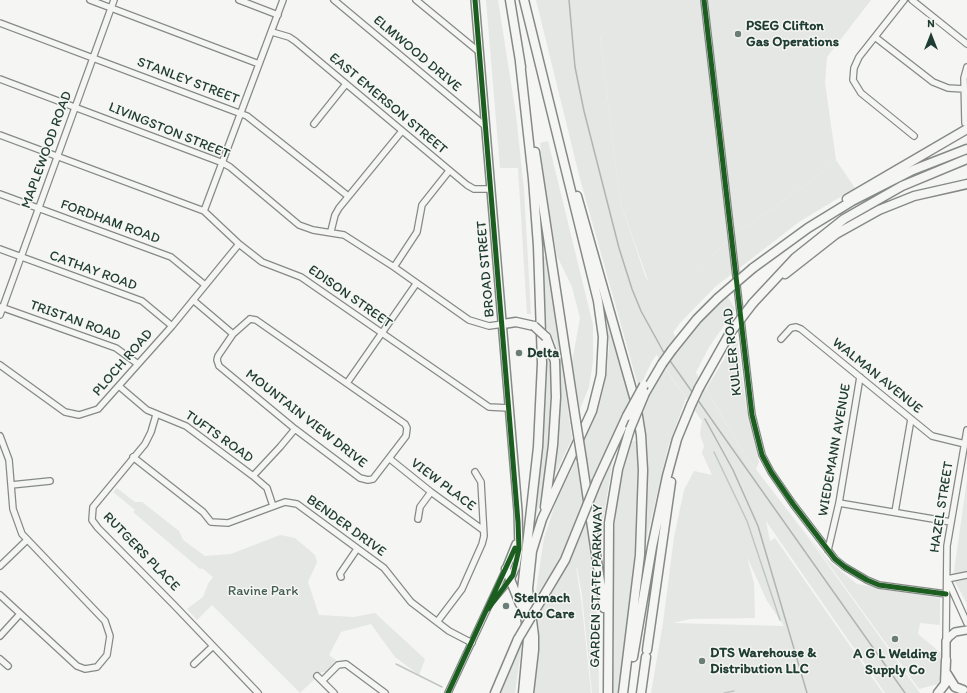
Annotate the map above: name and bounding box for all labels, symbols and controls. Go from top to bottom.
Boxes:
street label: ELMWOOD DRIVE [369,12,465,96]
north arrow [911,16,951,56]
text: N [927,17,935,30]
place label: PSEG Clifton Gas Operations [746,18,839,50]
marker: PSEG Clifton Gas Operations [733,29,743,39]
street label: EAST EMERSON STREET [325,50,451,158]
street label: STANLEY STREET [135,54,241,108]
street label: MAPLEWOOD ROAD [18,89,76,211]
street label: LIVINGSTON STREET [106,99,232,163]
street label: FORDHAM ROAD [58,196,162,248]
street label: BROAD STREET [473,220,499,318]
street label: CATHAY ROAD [47,247,139,295]
street label: EDISON STREET [305,262,395,332]
street label: TRISTAN ROAD [27,297,123,345]
street label: KULLER ROAD [720,307,746,397]
street label: PLOCH ROAD [89,326,157,400]
street label: WALMAN AVENUE [828,334,926,418]
place label: Delta [527,345,559,361]
marker: Delta [514,348,524,358]
street label: MOUNTAIN VIEW DRIVE [242,366,370,472]
street label: WIEDEMANN AVENUE [815,382,855,518]
street label: TUFTS ROAD [182,407,256,467]
street label: VIEW PLACE [407,455,479,515]
street label: HAZEL STREET [926,460,958,554]
street label: BENDER DRIVE [303,492,389,560]
street label: GARDEN STATE PARKWAY [587,504,607,668]
street label: RUTGERS PLACE [99,509,183,595]
park label: Ravine Park [228,583,298,599]
place label: Stelmach Auto Care [514,590,575,622]
marker: Stelmach Auto Care [501,601,511,611]
marker: A G L Welding Supply Co [890,634,900,644]
place label: DTS Warehouse & Distribution LLC [710,645,816,678]
place label: A G L Welding Supply Co [853,646,937,678]
marker: DTS Warehouse & Distribution LLC [697,656,707,666]

